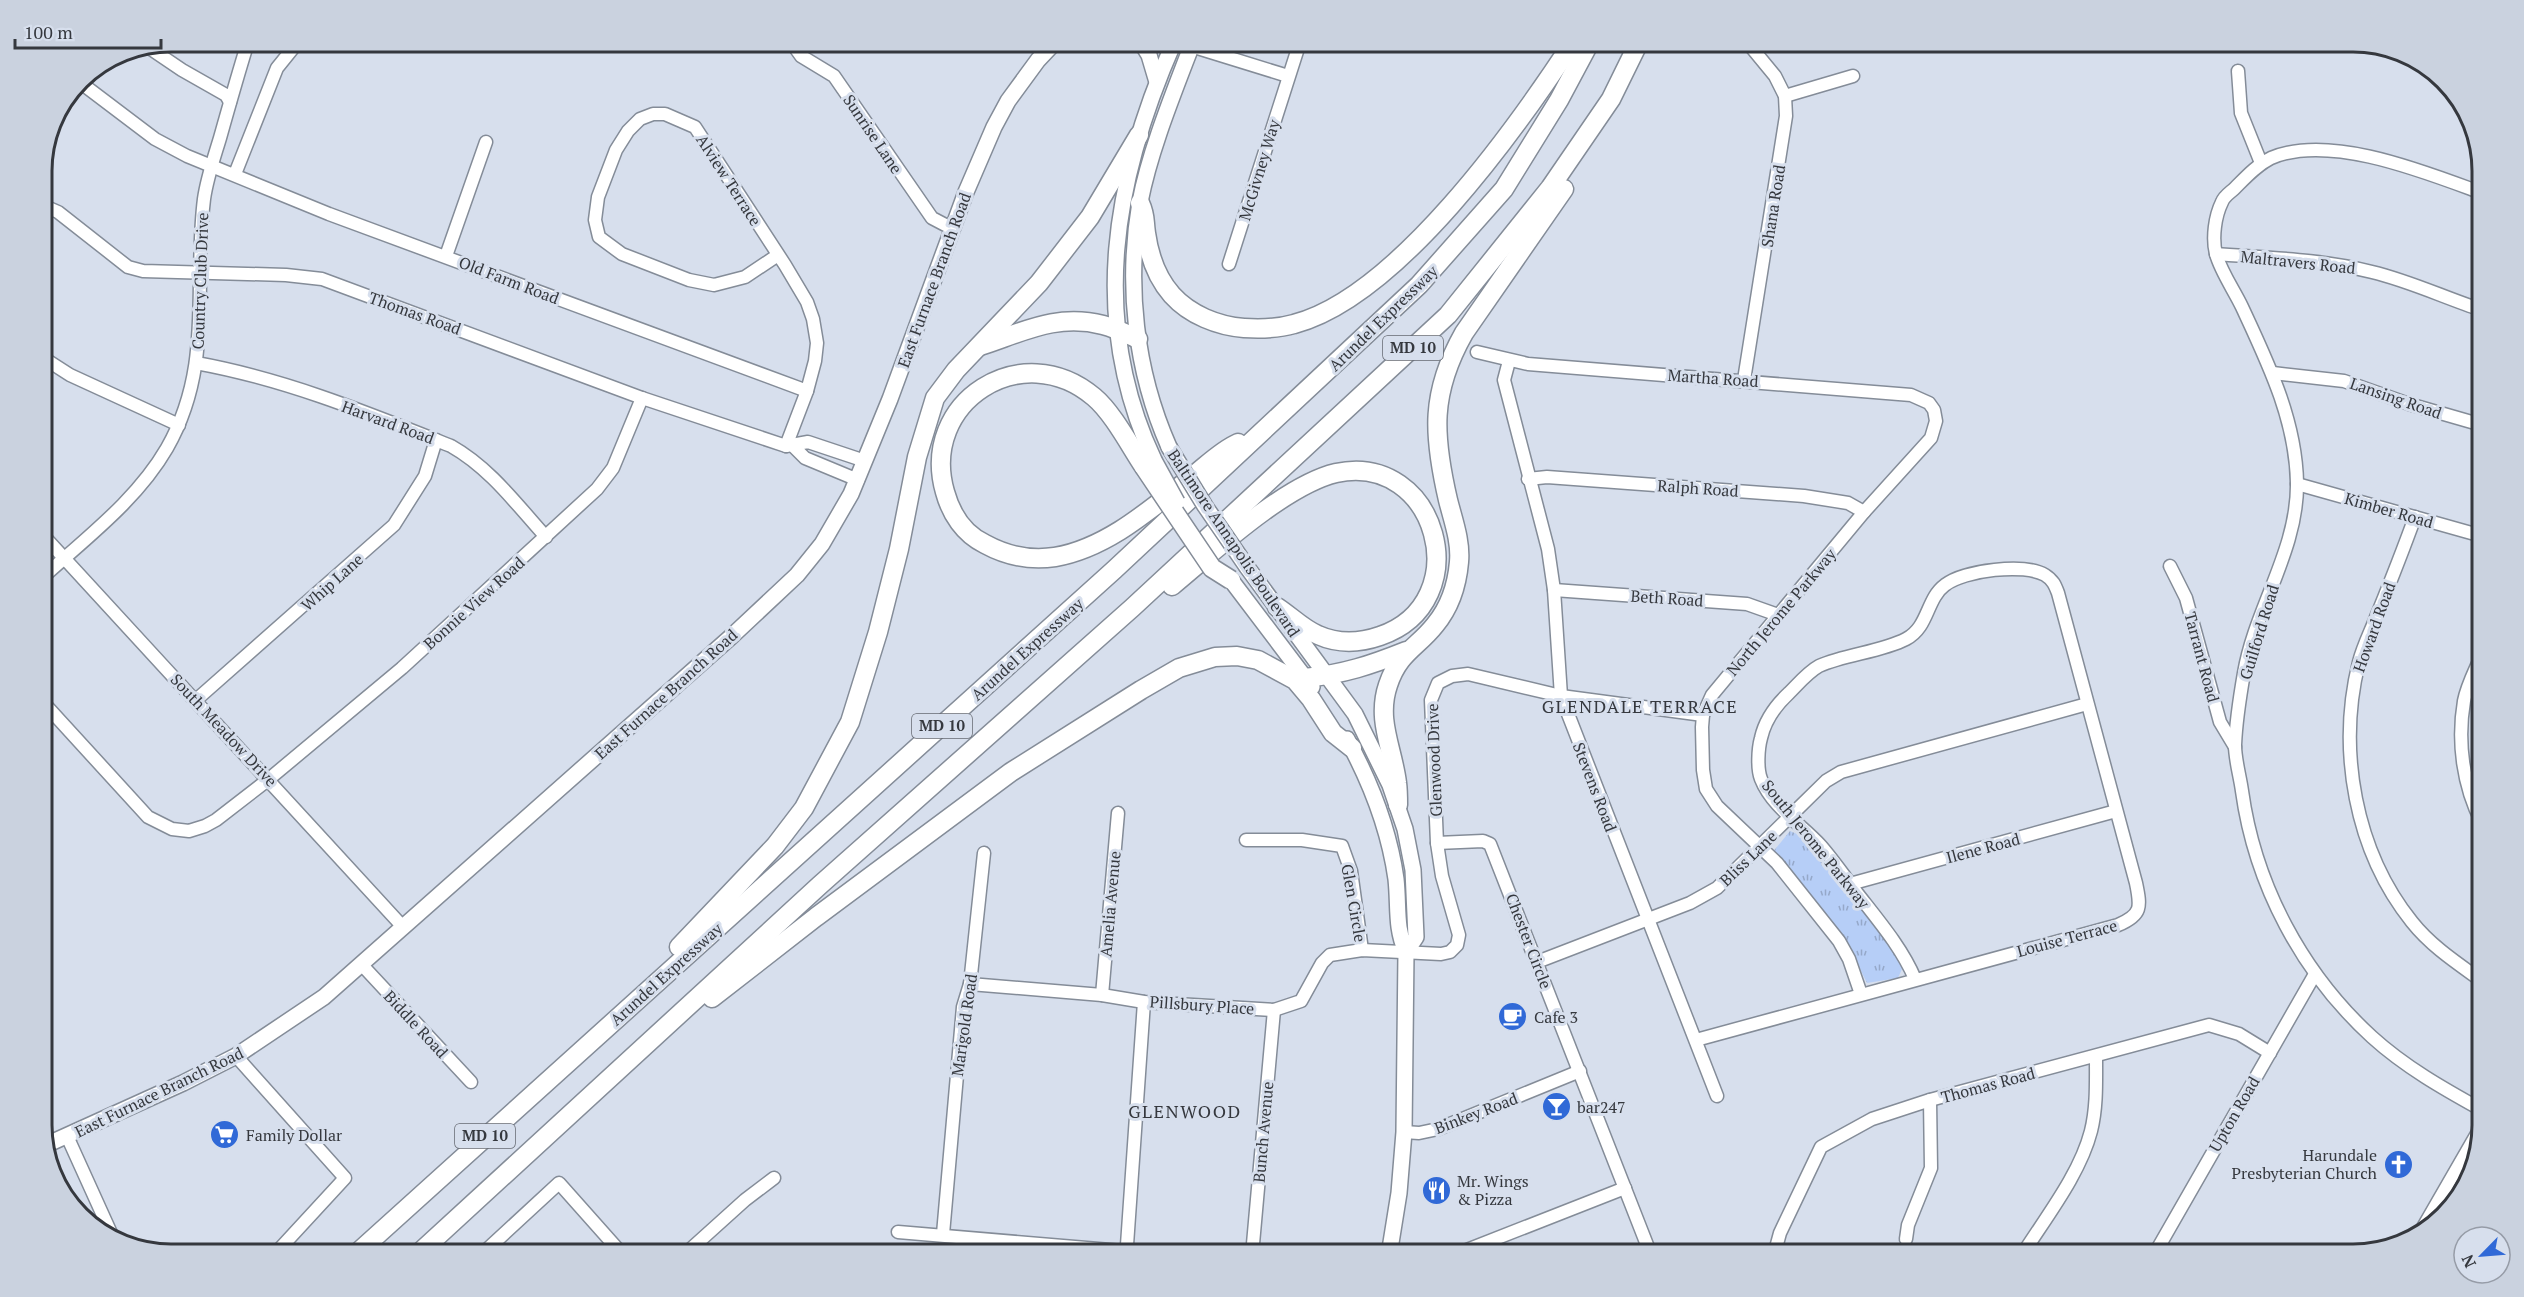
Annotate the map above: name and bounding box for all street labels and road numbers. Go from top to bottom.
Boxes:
street label: Sunrise Lane [838,90,908,178]
street label: McGivney Way [1233,116,1285,223]
street label: Alview Terrace [691,130,767,230]
street label: Shana Road [1756,163,1790,249]
street label: East Furnace Branch Road [892,189,976,371]
street label: Country Club Drive [187,212,213,350]
street label: Maltravers Road [2239,245,2357,279]
street label: Old Farm Road [456,251,562,309]
street label: Arundel Expressway [1324,259,1443,376]
street label: Thomas Road [366,286,464,340]
road number: MD 10 [1383,336,1443,360]
street label: Martha Road [1667,364,1759,392]
street label: Lansing Road [2347,372,2445,424]
street label: Harvard Road [339,395,437,449]
street label: Baltimore Annapolis Boulevard [1163,445,1305,641]
street label: Ralph Road [1657,474,1739,502]
street label: Kimber Road [2342,487,2436,533]
street label: North Jerome Parkway [1721,543,1841,680]
street label: Whip Lane [296,548,368,616]
street label: Bonnie View Road [419,552,529,654]
street label: Howard Road [2347,579,2401,675]
street label: Guilford Road [2234,582,2284,682]
street label: Beth Road [1630,584,1704,612]
street label: Arundel Expressway [966,592,1089,705]
street label: Tarrant Road [2179,609,2225,705]
street label: East Furnace Branch Road [590,624,742,764]
street label: South Meadow Drive [166,669,282,791]
street label: Glenwood Drive [1421,703,1447,817]
road number: MD 10 [912,714,972,738]
street label: Stevens Road [1568,739,1622,835]
street label: South Jerome Parkway [1757,775,1875,914]
street label: Bliss Lane [1715,825,1781,891]
street label: Ilene Road [1944,828,2022,868]
street label: Amelia Avenue [1094,850,1126,958]
street label: Glen Circle [1336,862,1372,944]
street label: Chester Circle [1501,890,1557,992]
street label: Louise Terrace [2014,914,2120,962]
street label: Arundel Expressway [605,917,728,1030]
street label: Marigold Road [946,972,982,1078]
street label: Biddle Road [379,985,453,1063]
street label: Pillsbury Place [1149,990,1255,1020]
street label: East Furnace Branch Road [71,1042,247,1142]
street label: Thomas Road [1939,1062,2038,1108]
street label: Upton Road [2204,1072,2264,1156]
street label: Bunch Avenue [1248,1081,1278,1183]
street label: Binkey Road [1431,1087,1521,1139]
road number: MD 10 [455,1124,515,1148]

